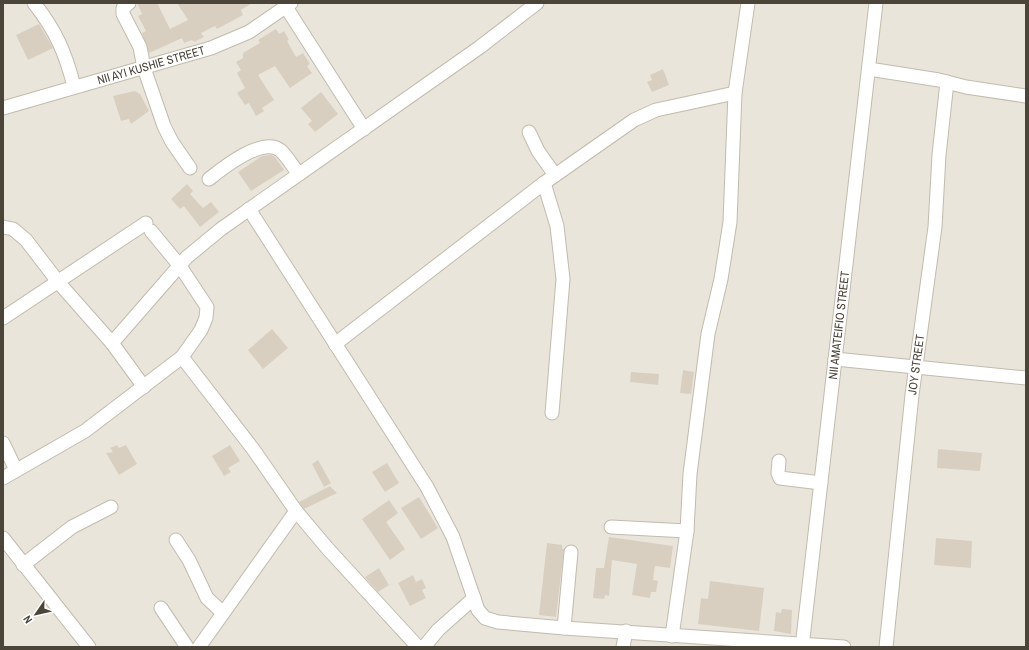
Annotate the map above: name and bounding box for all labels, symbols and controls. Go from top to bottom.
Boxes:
street label: NII AYI KUSHIE STREET [95,42,207,88]
street label: NII AMATEIFIO STREET [825,270,853,380]
street label: JOY STREET [904,334,928,396]
north arrow [16,594,56,634]
text: N [20,613,35,626]

